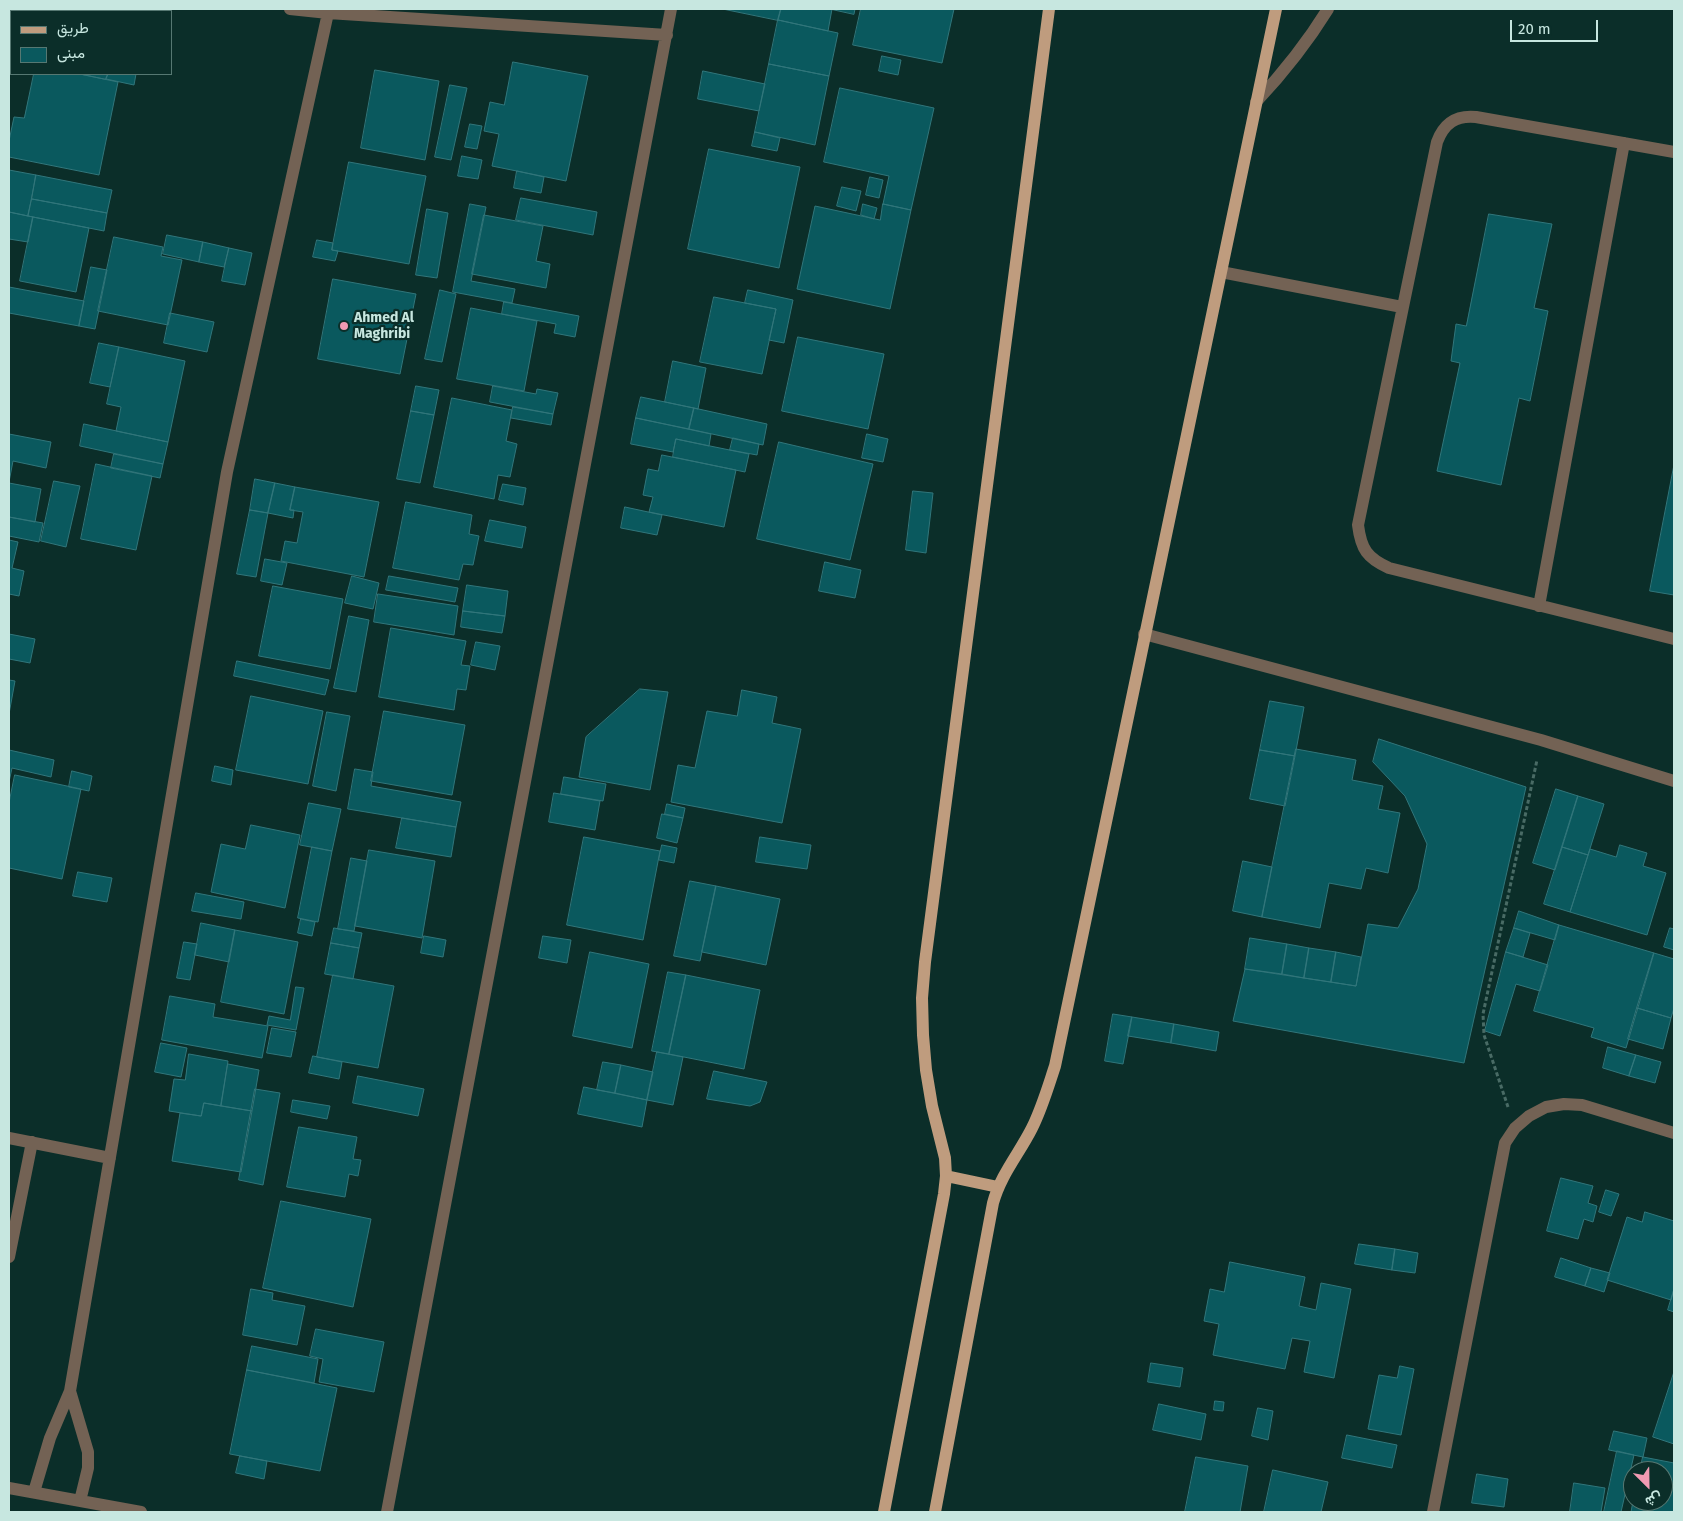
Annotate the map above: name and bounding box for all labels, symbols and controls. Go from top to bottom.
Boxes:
legend [10,10,172,75]
scale bar [1513,10,1600,42]
text: طريق [57,19,89,37]
text: 20 m [1518,20,1551,38]
text: مبنى [57,44,85,62]
place label: Ahmed Al Maghribi [354,310,414,342]
marker: Ahmed Al Maghribi [338,320,350,332]
north arrow [1623,1461,1673,1511]
text: ش [1643,1488,1665,1510]

